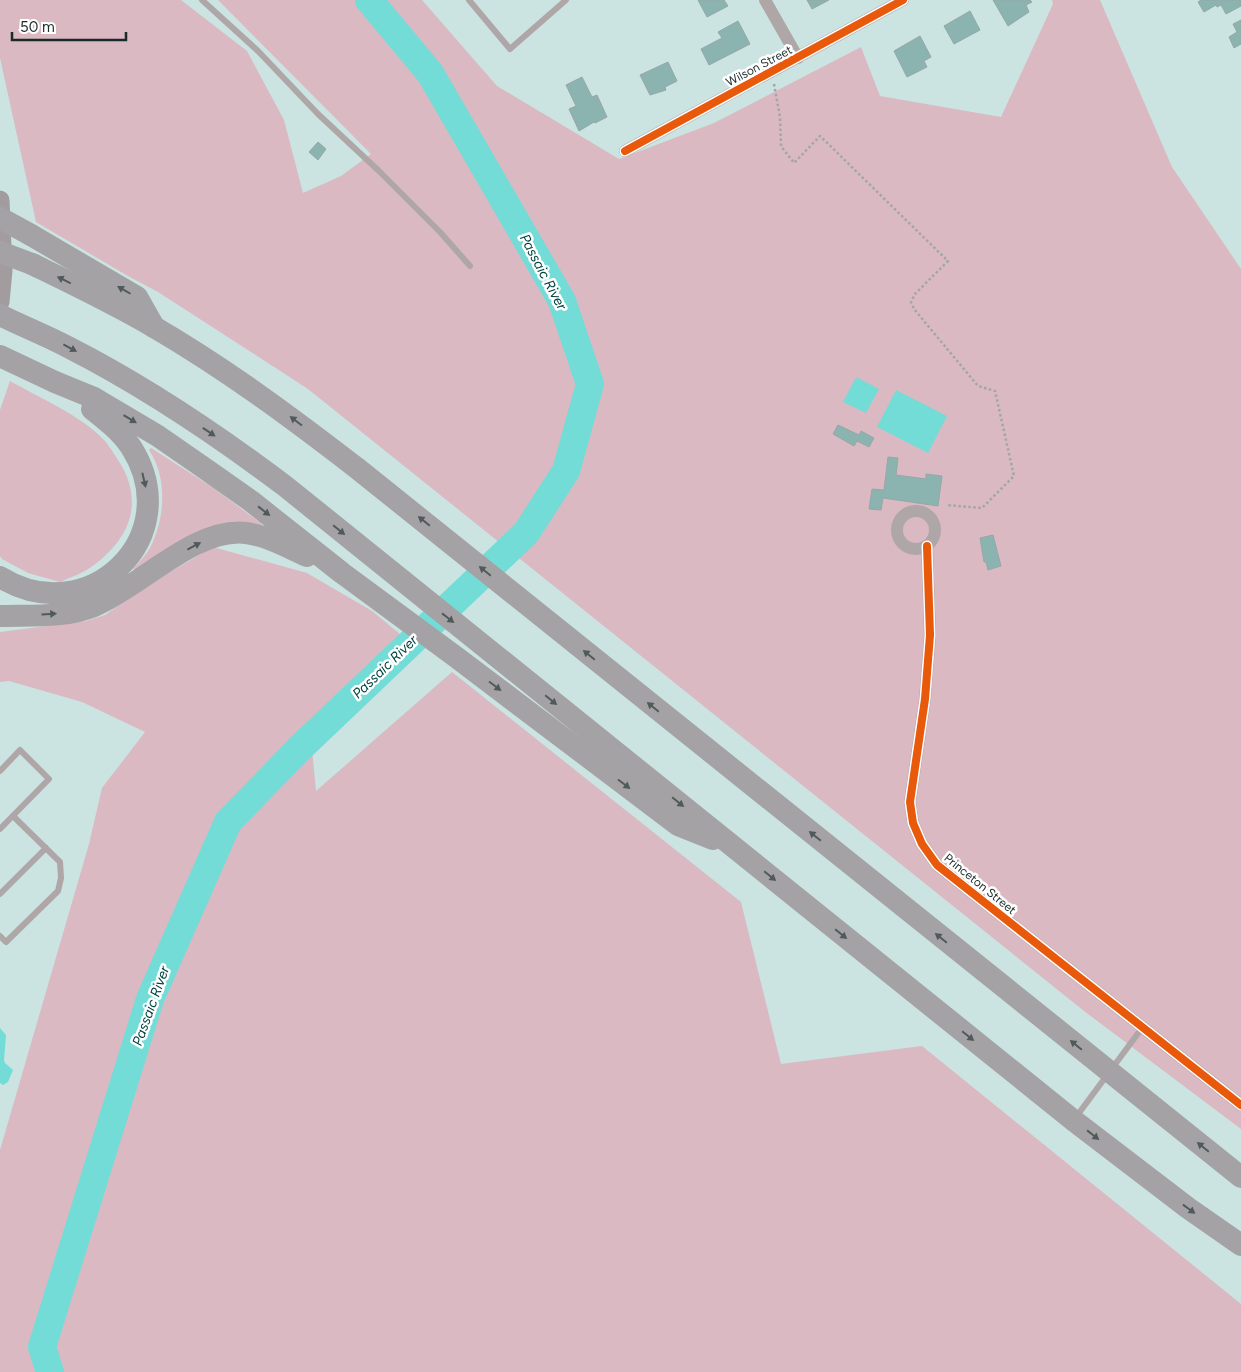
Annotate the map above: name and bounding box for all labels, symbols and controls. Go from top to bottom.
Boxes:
scale bar [12,10,126,42]
text: 50 m [20,18,55,36]
street label: Wilson Street [724,43,795,89]
water label: Passaic River [516,231,571,314]
one-way arrow [57,276,71,284]
one-way arrow [118,285,131,294]
one-way arrow [63,344,78,352]
one-way arrow [123,415,137,424]
one-way arrow [289,416,303,426]
one-way arrow [203,427,216,437]
one-way arrow [140,473,148,488]
one-way arrow [257,506,270,517]
one-way arrow [417,516,430,527]
one-way arrow [332,525,345,536]
one-way arrow [186,542,201,550]
one-way arrow [479,566,492,577]
one-way arrow [41,610,57,618]
one-way arrow [441,613,455,623]
water label: Passaic River [349,631,422,702]
one-way arrow [583,650,596,661]
one-way arrow [488,681,502,691]
one-way arrow [544,695,557,706]
one-way arrow [647,702,660,712]
one-way arrow [617,779,630,790]
one-way arrow [671,797,684,808]
one-way arrow [809,831,822,842]
street label: Princeton Street [941,851,1019,917]
one-way arrow [763,871,776,882]
one-way arrow [834,928,847,939]
one-way arrow [935,932,948,943]
water label: Passaic River [129,963,174,1048]
one-way arrow [961,1030,974,1041]
one-way arrow [1070,1040,1083,1051]
one-way arrow [1086,1129,1099,1140]
one-way arrow [1196,1142,1209,1153]
one-way arrow [1182,1203,1195,1214]

